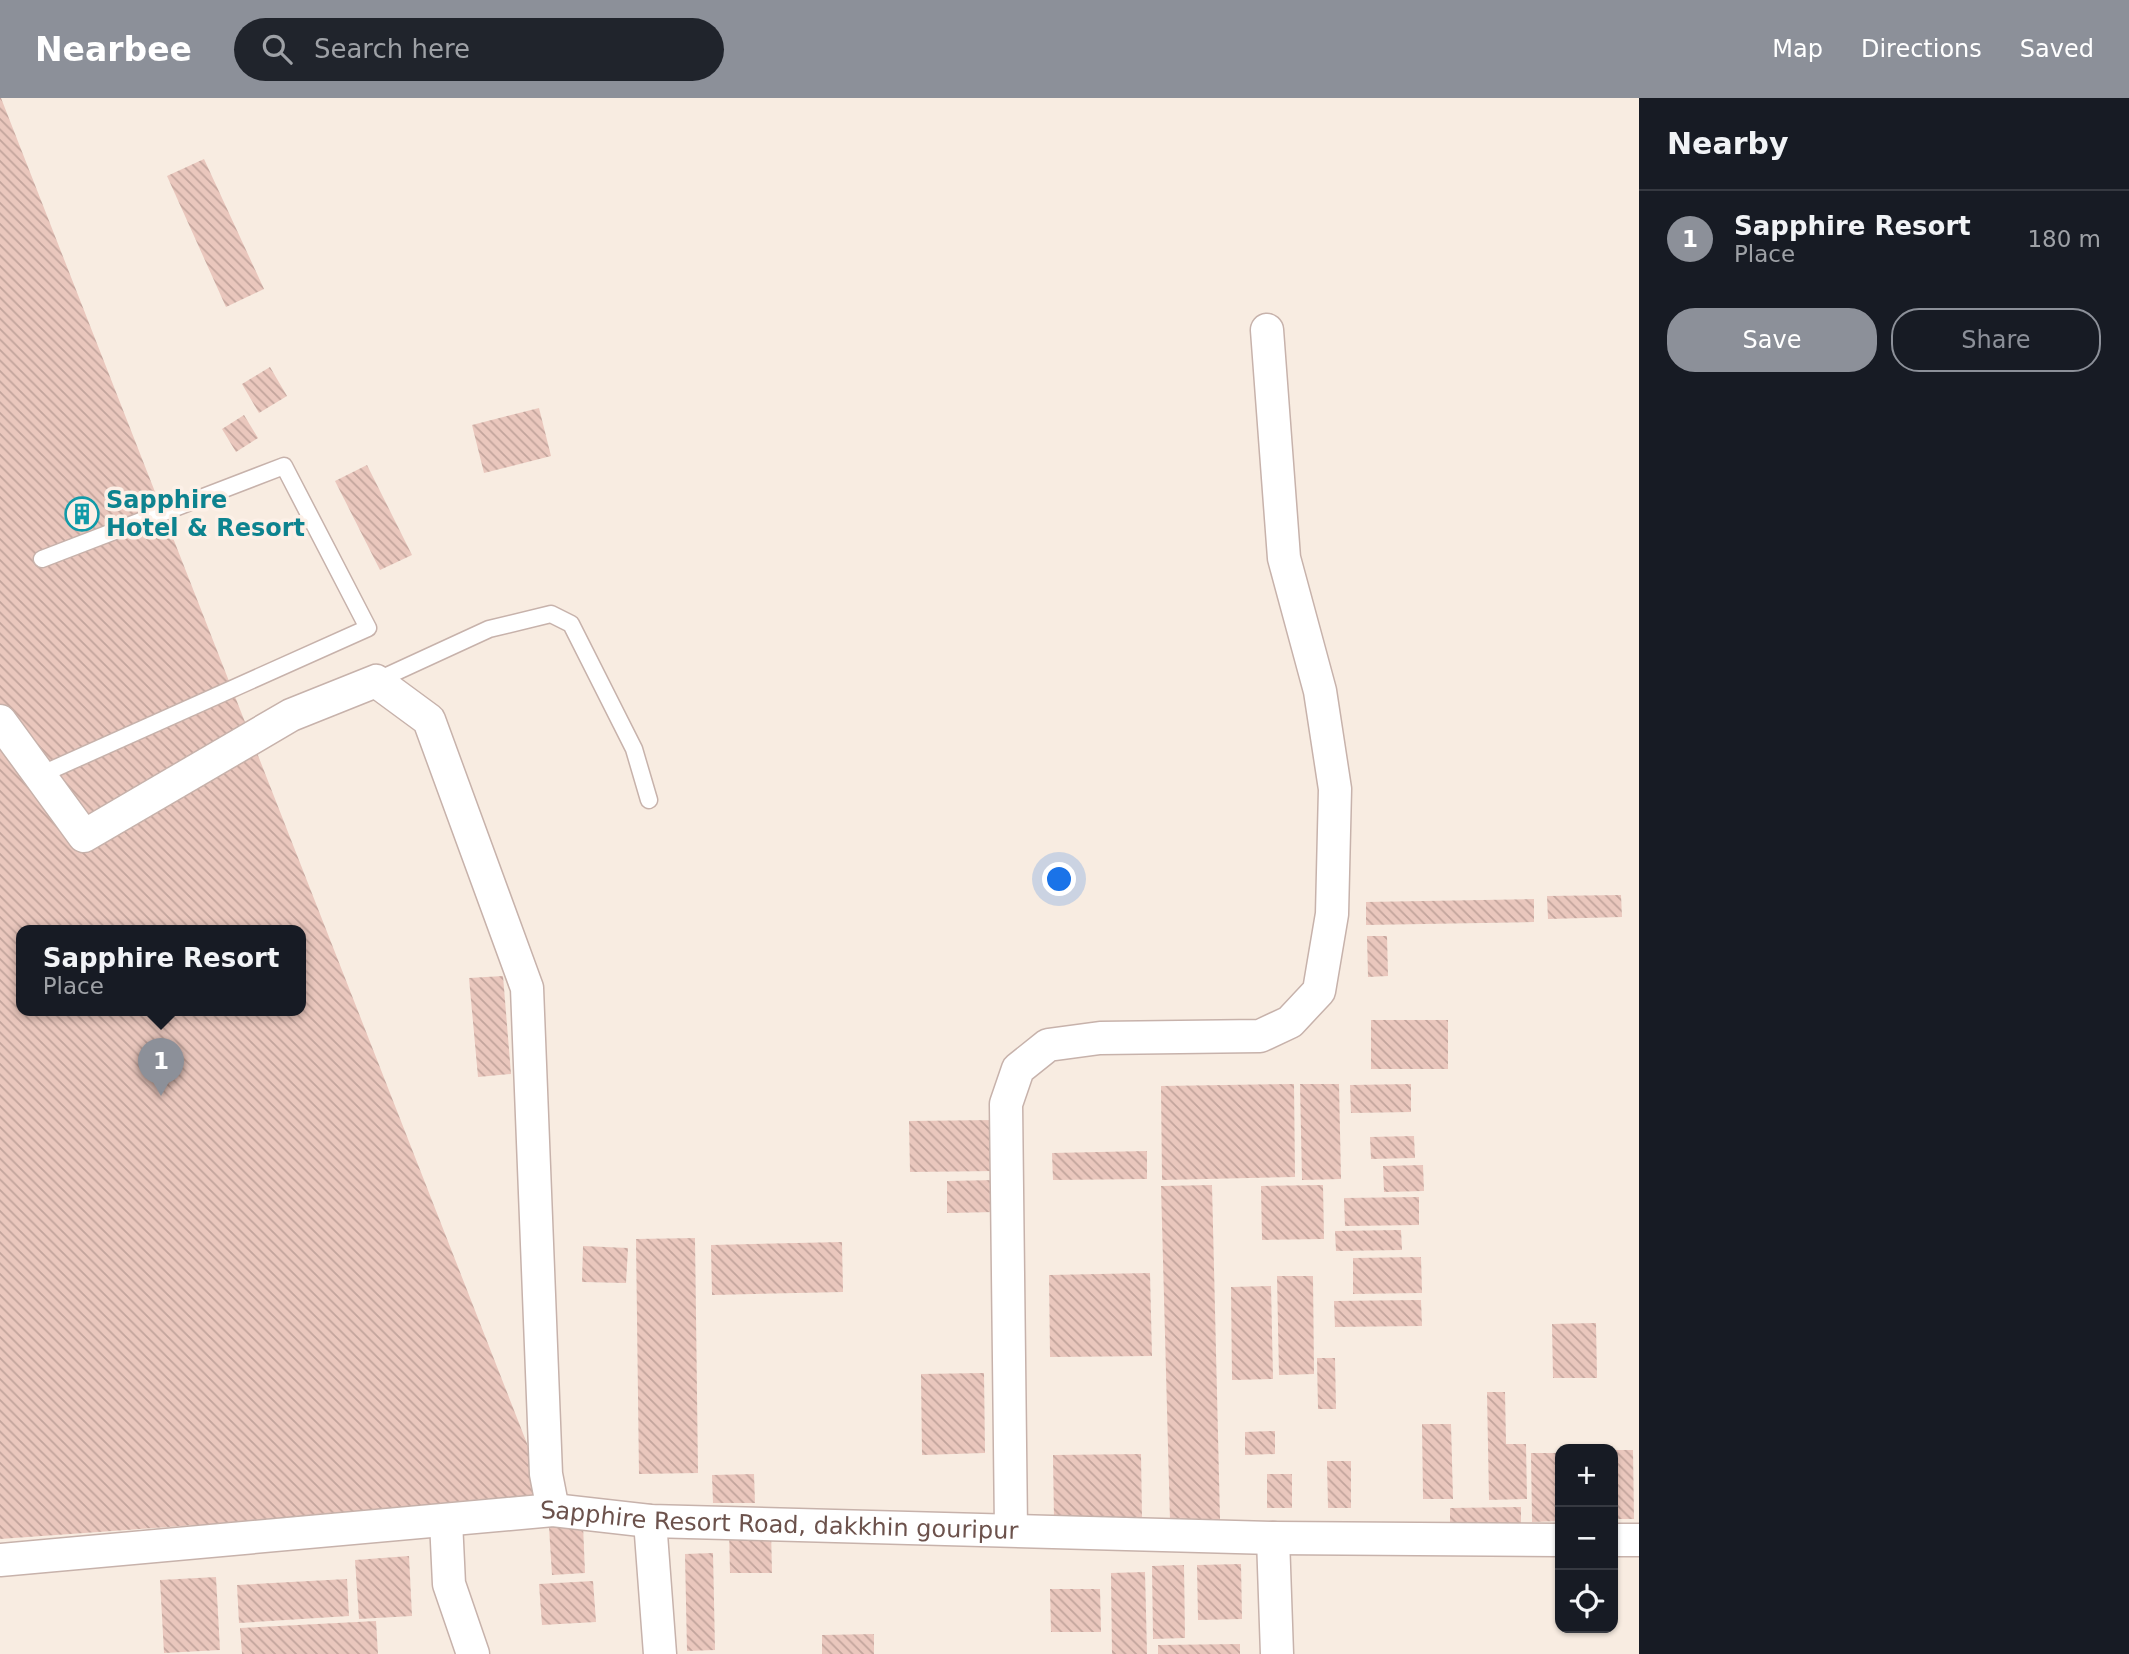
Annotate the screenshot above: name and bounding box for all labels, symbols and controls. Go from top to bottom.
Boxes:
search box [234,18,724,81]
text: Nearbee [35,30,192,69]
icon: search [258,30,296,68]
text: Search here [314,34,470,64]
text: Map [1772,35,1823,63]
text: Directions [1861,35,1982,63]
text: Saved [2020,35,2094,63]
text: Nearby [1667,126,1789,161]
text: Sapphire Resort [1734,211,1971,241]
text: 1 [1682,226,1698,252]
text: 180 m [2027,226,2101,252]
text: Place [1734,241,1795,267]
button: Save [1667,308,1877,372]
button: Share [1891,308,2101,372]
place label: Sapphire Hotel & Resort [106,486,305,542]
building icon: Sapphire Hotel & Resort [63,495,101,533]
your location [1042,862,1076,896]
popup [16,925,306,1016]
text: Sapphire Resort [43,943,279,973]
text: Place [43,973,104,999]
pin: 1 [138,1038,184,1096]
map controls [1555,1444,1618,1633]
button: + [1555,1444,1618,1507]
street label: Sapphire Resort Road, dakkhin gouripur [539,1496,1019,1545]
button: − [1555,1507,1618,1570]
button: locate [1555,1570,1618,1633]

